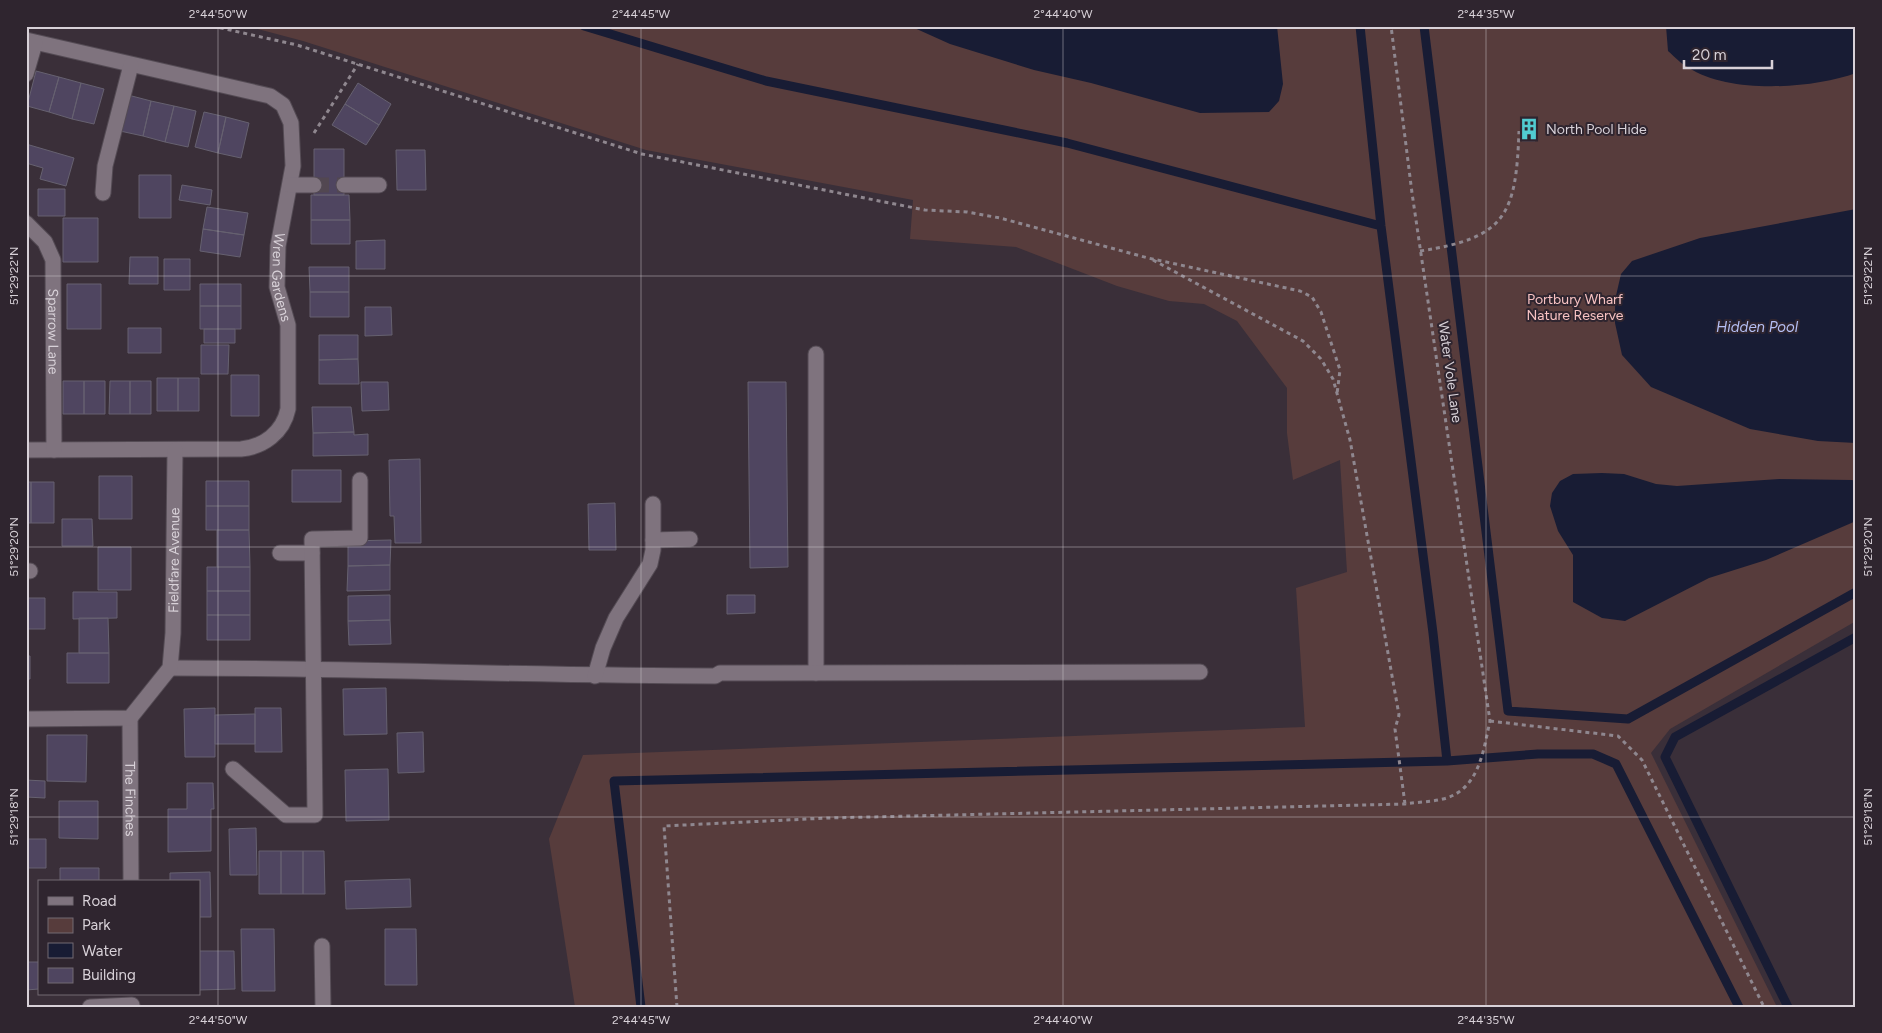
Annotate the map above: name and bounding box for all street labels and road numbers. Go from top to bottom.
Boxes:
street label: Wren Gardens [268,231,295,324]
street label: Sparrow Lane [45,288,62,375]
street label: Water Vole Lane [1434,320,1466,424]
street label: Fieldfare Avenue [165,507,183,613]
street label: The Finches [122,761,139,837]

